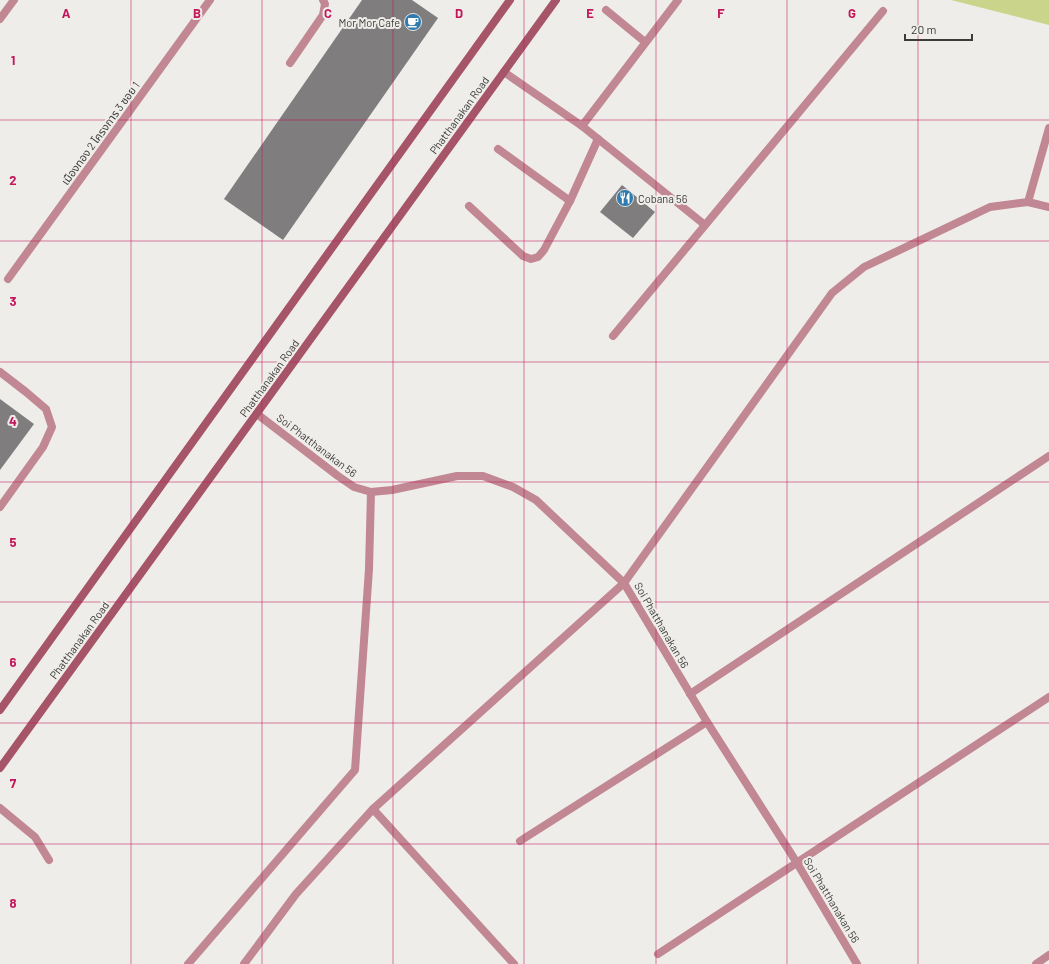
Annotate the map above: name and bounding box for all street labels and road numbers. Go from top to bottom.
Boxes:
street label: Phatthanakan Road [427,74,491,156]
street label: เมืองทอง 2 โครงการ 3 ซอย 1 [58,79,142,187]
street label: Phatthanakan Road [237,337,301,419]
street label: Soi Phatthanakan 56 [274,411,360,480]
street label: Soi Phatthanakan 56 [632,580,692,671]
street label: Phatthanakan Road [47,599,111,681]
street label: Soi Phatthanakan 56 [801,855,863,945]

